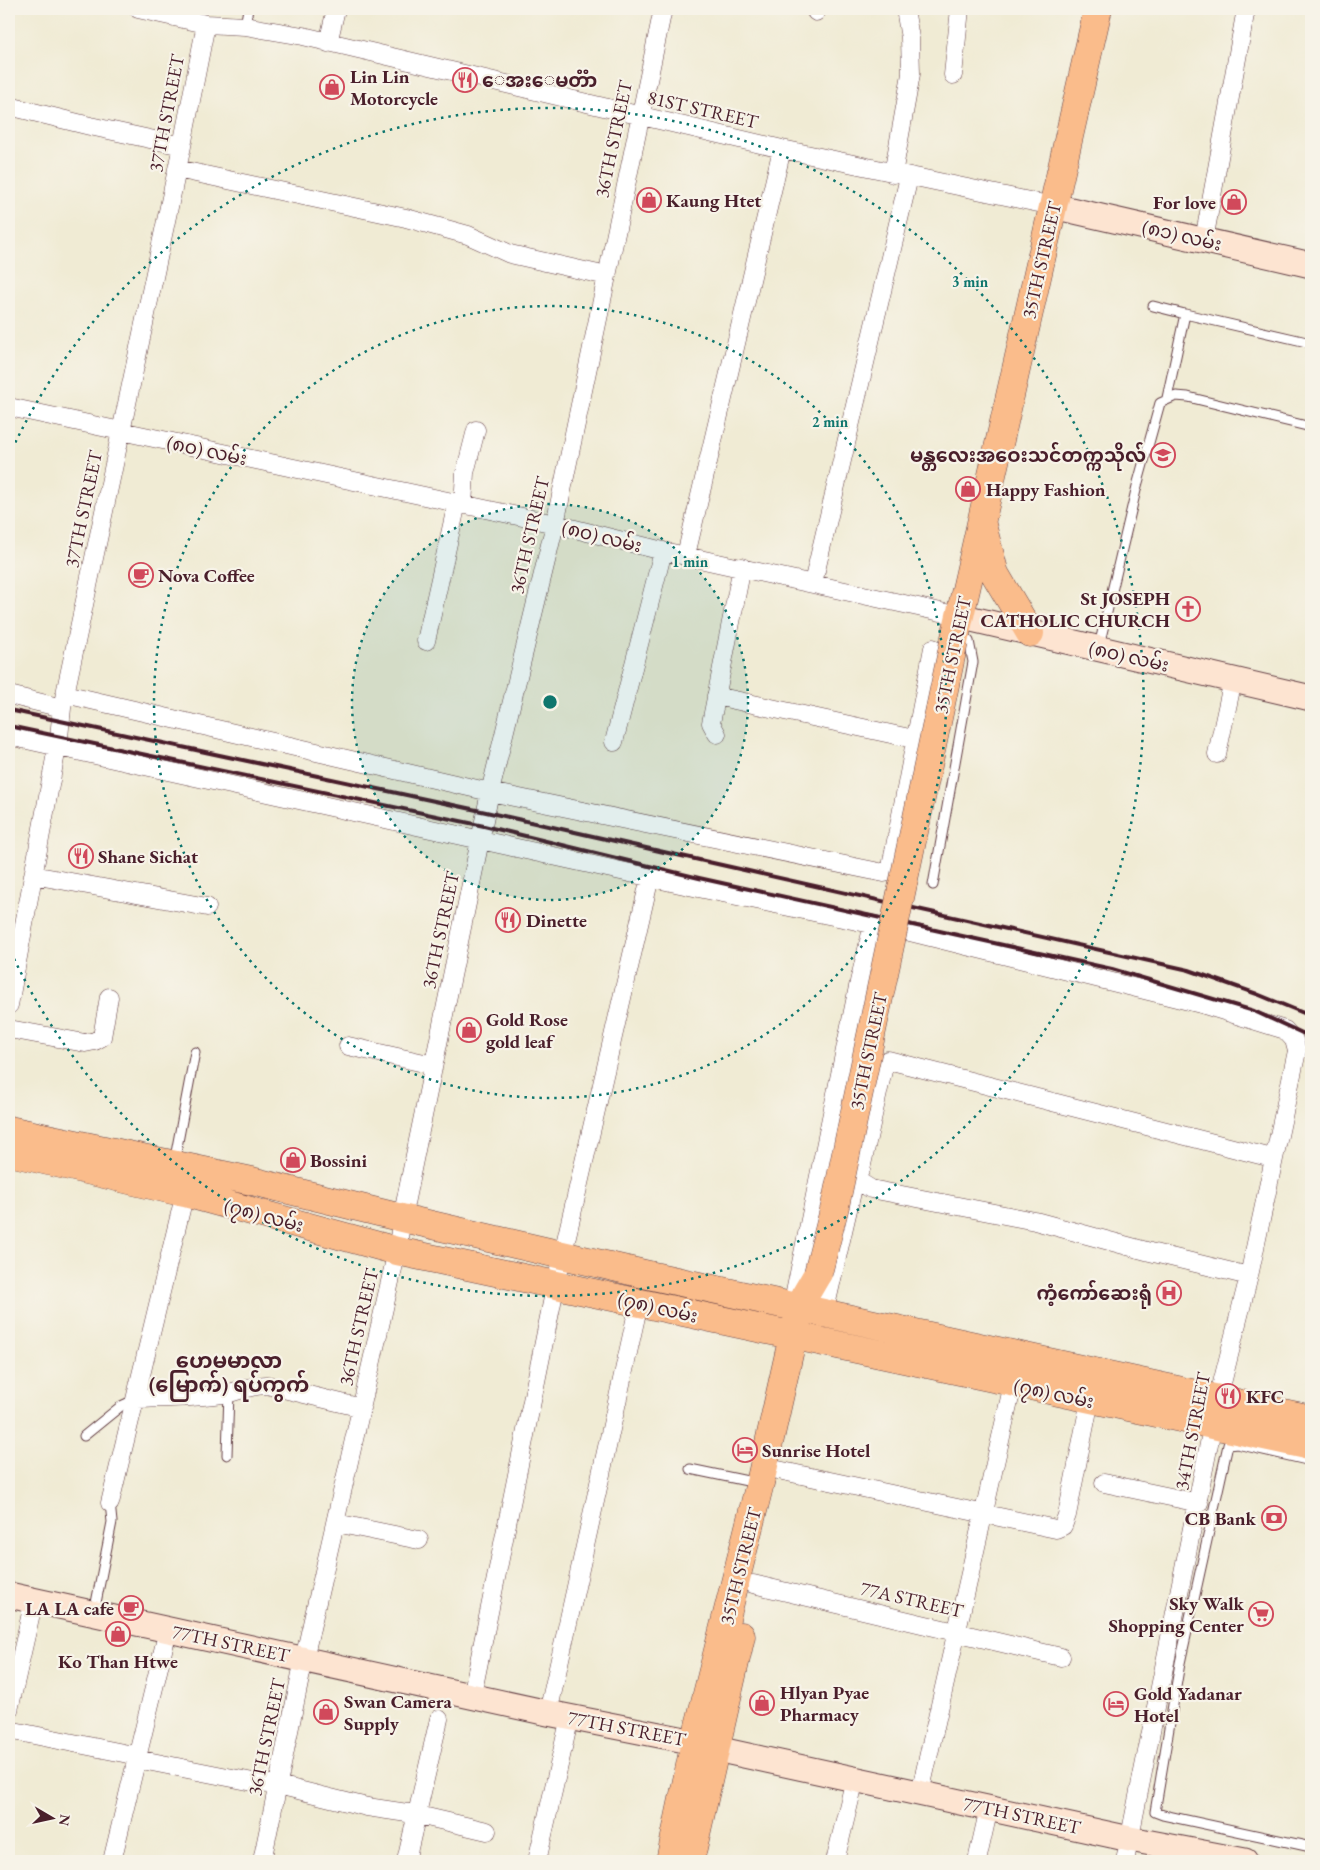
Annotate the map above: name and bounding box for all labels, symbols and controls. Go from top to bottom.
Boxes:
street label: 37TH STREET [143,52,190,174]
place label: Lin Lin Motorcycle [350,64,438,111]
restaurant icon: ေအးေမတၱာ [452,67,478,93]
place label: ေအးေမတၱာ [482,68,597,93]
shop icon: Lin Lin Motorcycle [319,74,345,100]
street label: 36TH STREET [589,78,638,200]
street label: 81ST STREET [645,85,761,134]
shop icon: Kaung Htet [636,187,662,213]
place label: Kaung Htet [666,188,761,213]
shop icon: For love [1221,189,1247,215]
place label: For love [1153,190,1216,215]
street label: 35TH STREET [1016,199,1067,321]
street label: (၈၁) လမ်း [1140,212,1225,257]
text: 3 min [952,272,989,291]
text: 2 min [812,412,849,431]
street label: (၈၀) လမ်း [165,428,250,471]
place label: မန္တလေးအဝေးသင်တက္ကသိုလ် [910,442,1146,471]
school or university icon: မန္တလေးအဝေးသင်တက္ကသိုလ် [1150,442,1176,468]
street label: 37TH STREET [59,448,108,570]
street label: 36TH STREET [504,474,555,596]
shop icon: Happy Fashion [955,476,981,502]
place label: Happy Fashion [986,477,1106,502]
street label: (၈၀) လမ်း [559,513,645,558]
text: 1 min [672,552,709,571]
cafe icon: Nova Coffee [128,562,154,588]
place label: Nova Coffee [158,563,255,588]
place label: St JOSEPH CATHOLIC CHURCH [980,586,1170,633]
street label: 35TH STREET [928,594,977,716]
church icon: St JOSEPH CATHOLIC CHURCH [1175,596,1201,622]
street label: (၈၀) လမ်း [1086,633,1172,678]
centre of rings [541,693,559,711]
restaurant icon: Shane Sichat [68,843,94,869]
place label: Shane Sichat [98,844,198,869]
street label: 36TH STREET [416,869,465,991]
restaurant icon: Dinette [495,907,521,933]
place label: Dinette [526,908,587,933]
street label: 35TH STREET [844,990,893,1112]
place label: Gold Rose gold leaf [486,1007,568,1054]
shop icon: Gold Rose gold leaf [456,1017,482,1043]
shop icon: Bossini [280,1147,306,1173]
place label: Bossini [310,1148,367,1173]
street label: (၇၈) လမ်း [221,1191,307,1241]
street label: 36TH STREET [333,1266,384,1388]
place label: ကံ့ကော်ဆေးရုံ [1036,1280,1152,1309]
hospital icon: ကံ့ကော်ဆေးရုံ [1156,1280,1182,1306]
street label: (၇၈) လမ်း [615,1284,701,1332]
district label: ဟေမမာလာ (မြောက်) ရပ်ကွက် [149,1347,309,1402]
street label: 34TH STREET [1169,1370,1216,1492]
street label: (၇၈) လမ်း [1011,1371,1097,1417]
restaurant icon: KFC [1215,1383,1241,1409]
place label: KFC [1246,1384,1284,1409]
hotel icon: Sunrise Hotel [732,1437,758,1463]
place label: Sunrise Hotel [762,1438,871,1463]
street label: 35TH STREET [714,1505,767,1627]
bank icon: CB Bank [1261,1505,1287,1531]
place label: CB Bank [1185,1506,1257,1531]
street label: 77A STREET [858,1576,966,1623]
place label: Sky Walk Shopping Center [1108,1591,1245,1638]
cafe icon: LA LA cafe [118,1595,144,1621]
place label: LA LA cafe [25,1596,114,1621]
supermarket icon: Sky Walk Shopping Center [1248,1601,1274,1627]
street label: 77TH STREET [170,1619,292,1668]
shop icon: Ko Than Htwe [105,1621,131,1647]
place label: Ko Than Htwe [58,1649,178,1674]
street label: 36TH STREET [242,1676,291,1798]
place label: Hlyan Pyae Pharmacy [780,1680,869,1727]
place label: Gold Yadanar Hotel [1134,1681,1242,1728]
place label: Swan Camera Supply [344,1689,452,1736]
shop icon: Hlyan Pyae Pharmacy [749,1690,775,1716]
hotel icon: Gold Yadanar Hotel [1103,1691,1129,1717]
shop icon: Swan Camera Supply [313,1699,339,1725]
street label: 77TH STREET [566,1705,688,1752]
street label: 77TH STREET [961,1791,1083,1840]
north arrow [28,1792,78,1842]
text: N [55,1813,75,1828]

